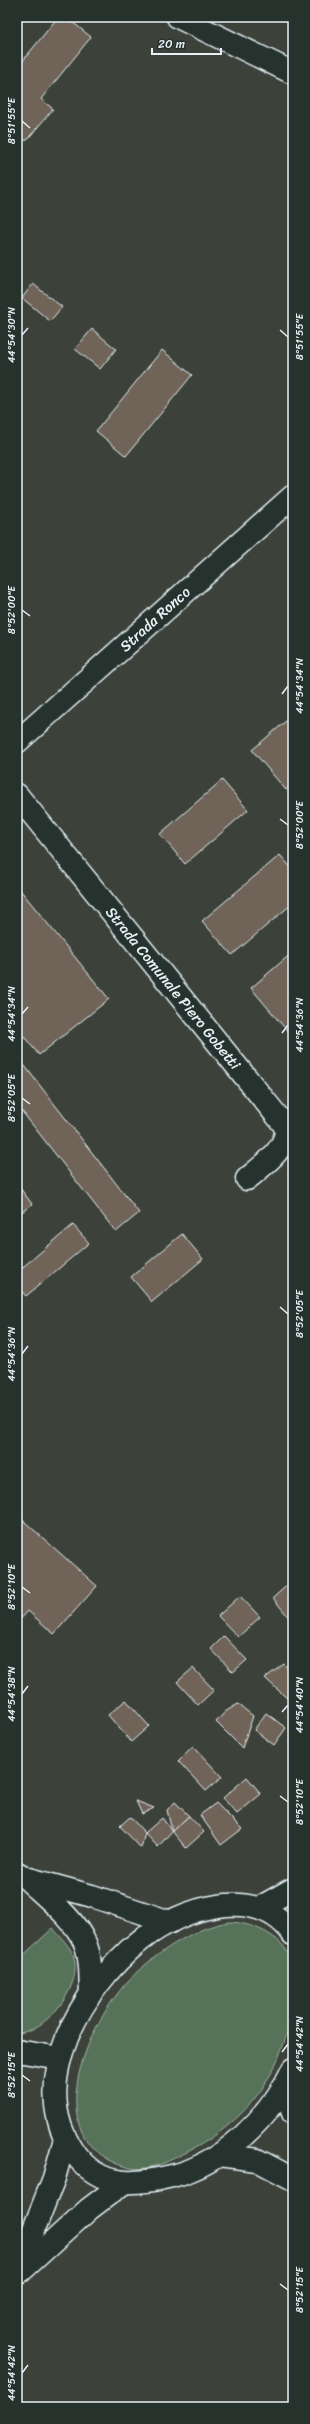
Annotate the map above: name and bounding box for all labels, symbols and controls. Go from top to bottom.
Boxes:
scale bar [152,30,221,56]
text: 20 m [158,33,185,55]
text: 8°51'55"E [3,96,21,144]
text: 44°54'30"N [3,307,21,363]
text: 8°51'55"E [291,312,309,360]
street label: Strada Ronco [113,579,197,658]
text: 8°52'00"E [3,584,21,634]
text: 44°54'34"N [291,658,309,714]
text: 8°52'00"E [291,799,309,849]
street label: Strada Comunale Piero Gobetti [99,901,248,1076]
text: 44°54'34"N [3,986,21,1042]
text: 44°54'36"N [291,997,309,1053]
text: 8°52'05"E [3,1073,21,1122]
text: 8°52'05"E [291,1289,309,1338]
text: 44°54'36"N [3,1326,21,1382]
text: 8°52'10"E [3,1562,21,1610]
text: 44°54'38"N [3,1666,21,1722]
text: 44°54'40"N [291,1677,309,1733]
text: 8°52'10"E [291,1777,309,1825]
text: 44°54'42"N [291,2016,309,2072]
text: 8°52'15"E [3,2051,21,2098]
text: 8°52'15"E [291,2266,309,2313]
text: 44°54'42"N [3,2345,21,2401]

